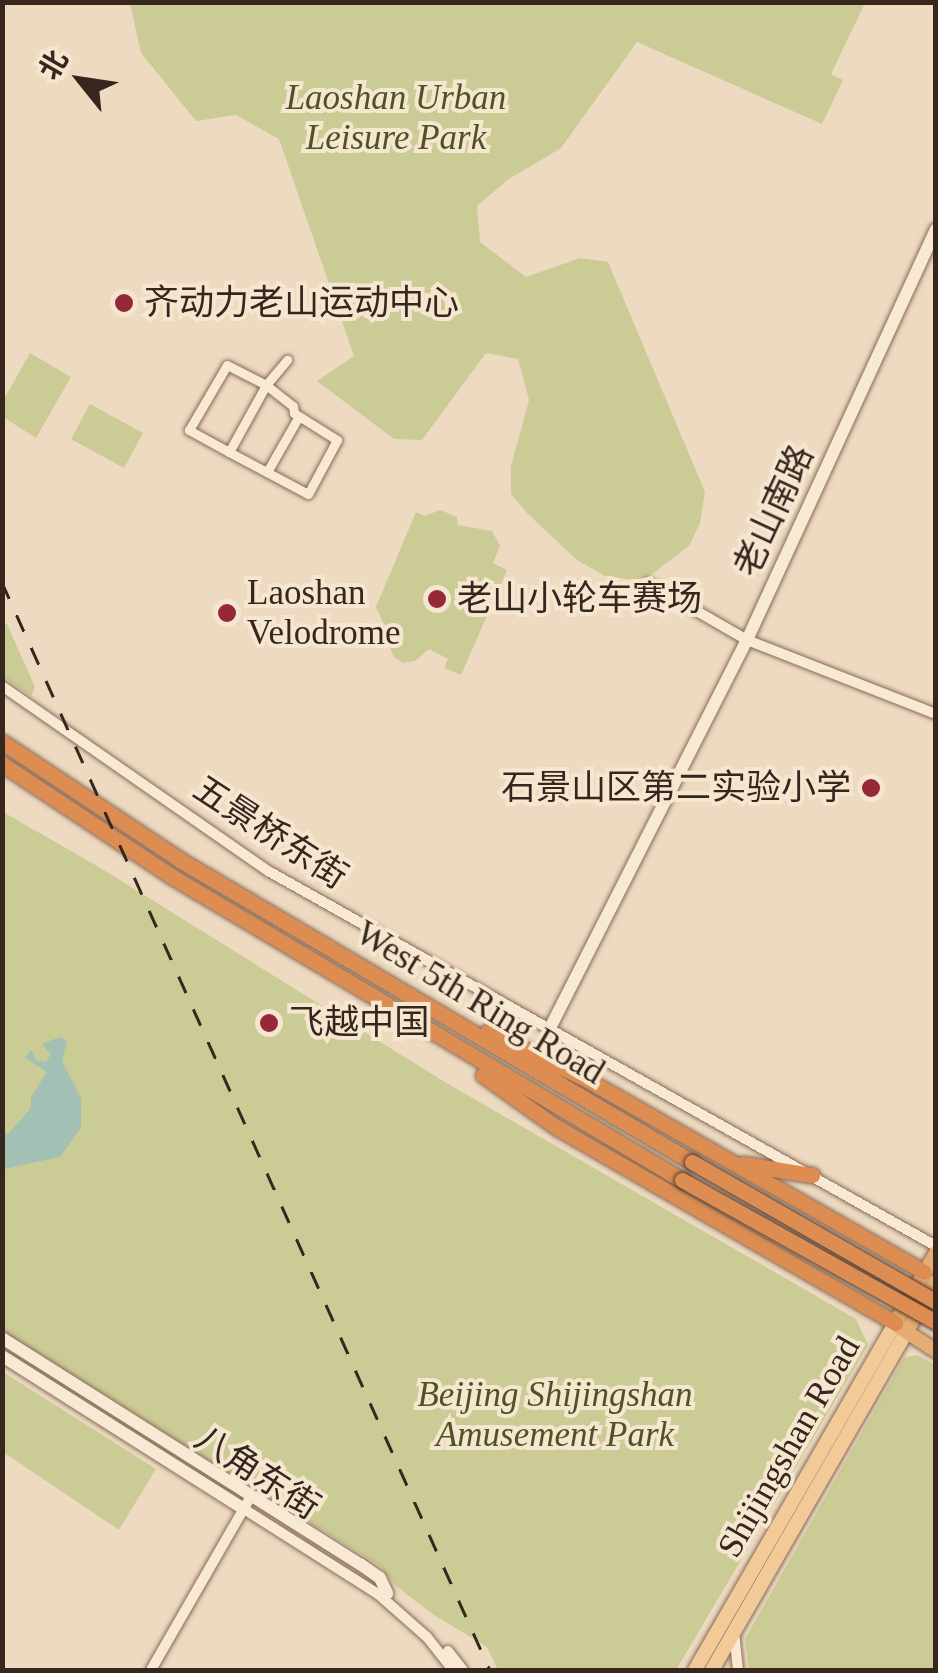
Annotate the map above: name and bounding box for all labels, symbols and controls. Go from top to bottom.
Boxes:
north arrow [30,30,130,130]
text: 北 [33,45,74,85]
park label: Laoshan Urban Leisure Park [286,77,506,159]
place label: 齐动力老山运动中心 [144,282,459,324]
marker: 齐动力老山运动中心 [113,292,135,314]
street label: 老山南路 [725,439,823,583]
place label: Laoshan Velodrome [247,572,401,654]
place label: 老山小轮车赛场 [457,578,702,620]
marker: 老山小轮车赛场 [426,588,448,610]
marker: Laoshan Velodrome [216,602,238,624]
place label: 石景山区第二实验小学 [501,767,851,809]
street label: 五景桥东街 [185,768,355,898]
marker: 石景山区第二实验小学 [860,777,882,799]
street label: West 5th Ring Road [348,912,612,1094]
place label: 飞越中国 [289,1002,429,1044]
marker: 飞越中国 [258,1012,280,1034]
street label: Shijingshan Road [709,1329,869,1565]
park label: Beijing Shijingshan Amusement Park [417,1374,693,1456]
street label: 八角东街 [187,1417,327,1529]

